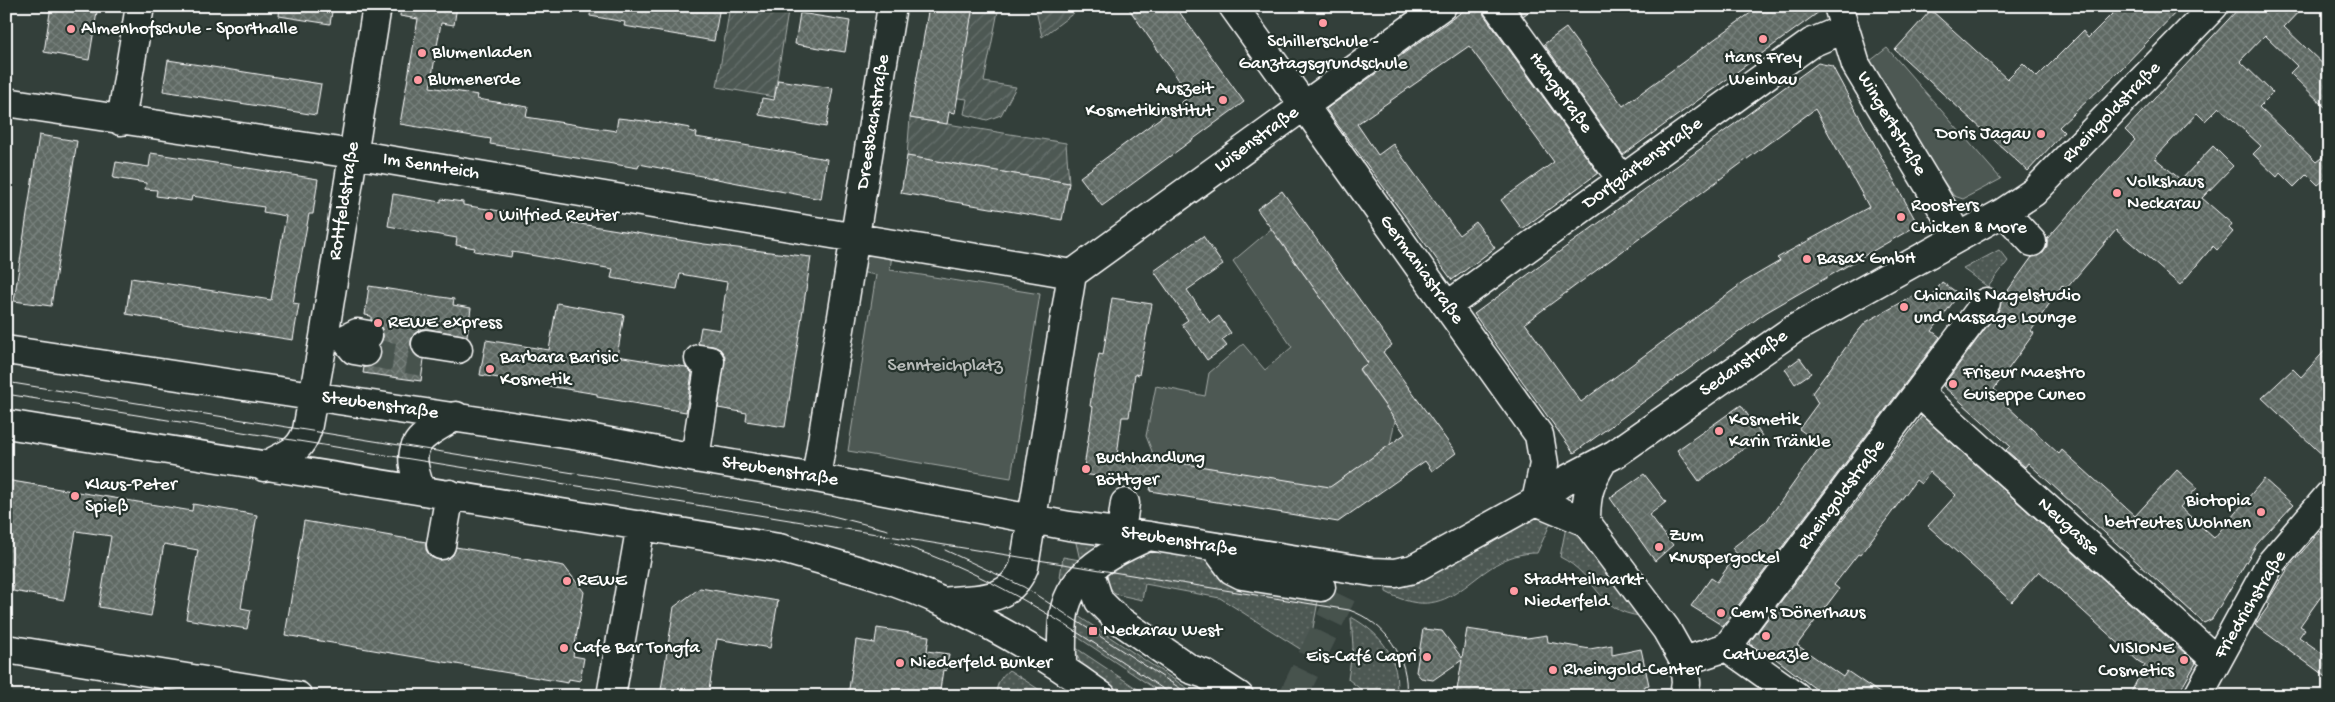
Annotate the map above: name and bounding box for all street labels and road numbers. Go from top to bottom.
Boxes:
street label: Hangstraße [1523,48,1597,138]
street label: Dreesbachstraße [852,53,896,193]
street label: Rheingoldstraße [2058,57,2166,169]
street label: Wingertstraße [1851,68,1931,181]
street label: Luisenstraße [1210,101,1304,178]
street label: Dorfgärtenstraße [1577,113,1708,216]
street label: Rottfeldstraße [324,140,366,262]
street label: Im Sennteich [381,148,481,186]
street label: Germaniastraße [1374,211,1469,329]
street label: Sedanstraße [1695,325,1793,403]
street label: Steubenstraße [320,386,440,426]
street label: Rheingoldstraße [1793,435,1891,555]
street label: Steubenstraße [720,451,840,493]
street label: Neugasse [2032,493,2104,561]
street label: Steubenstraße [1119,521,1239,563]
street label: Friedrichstraße [2209,546,2292,664]

